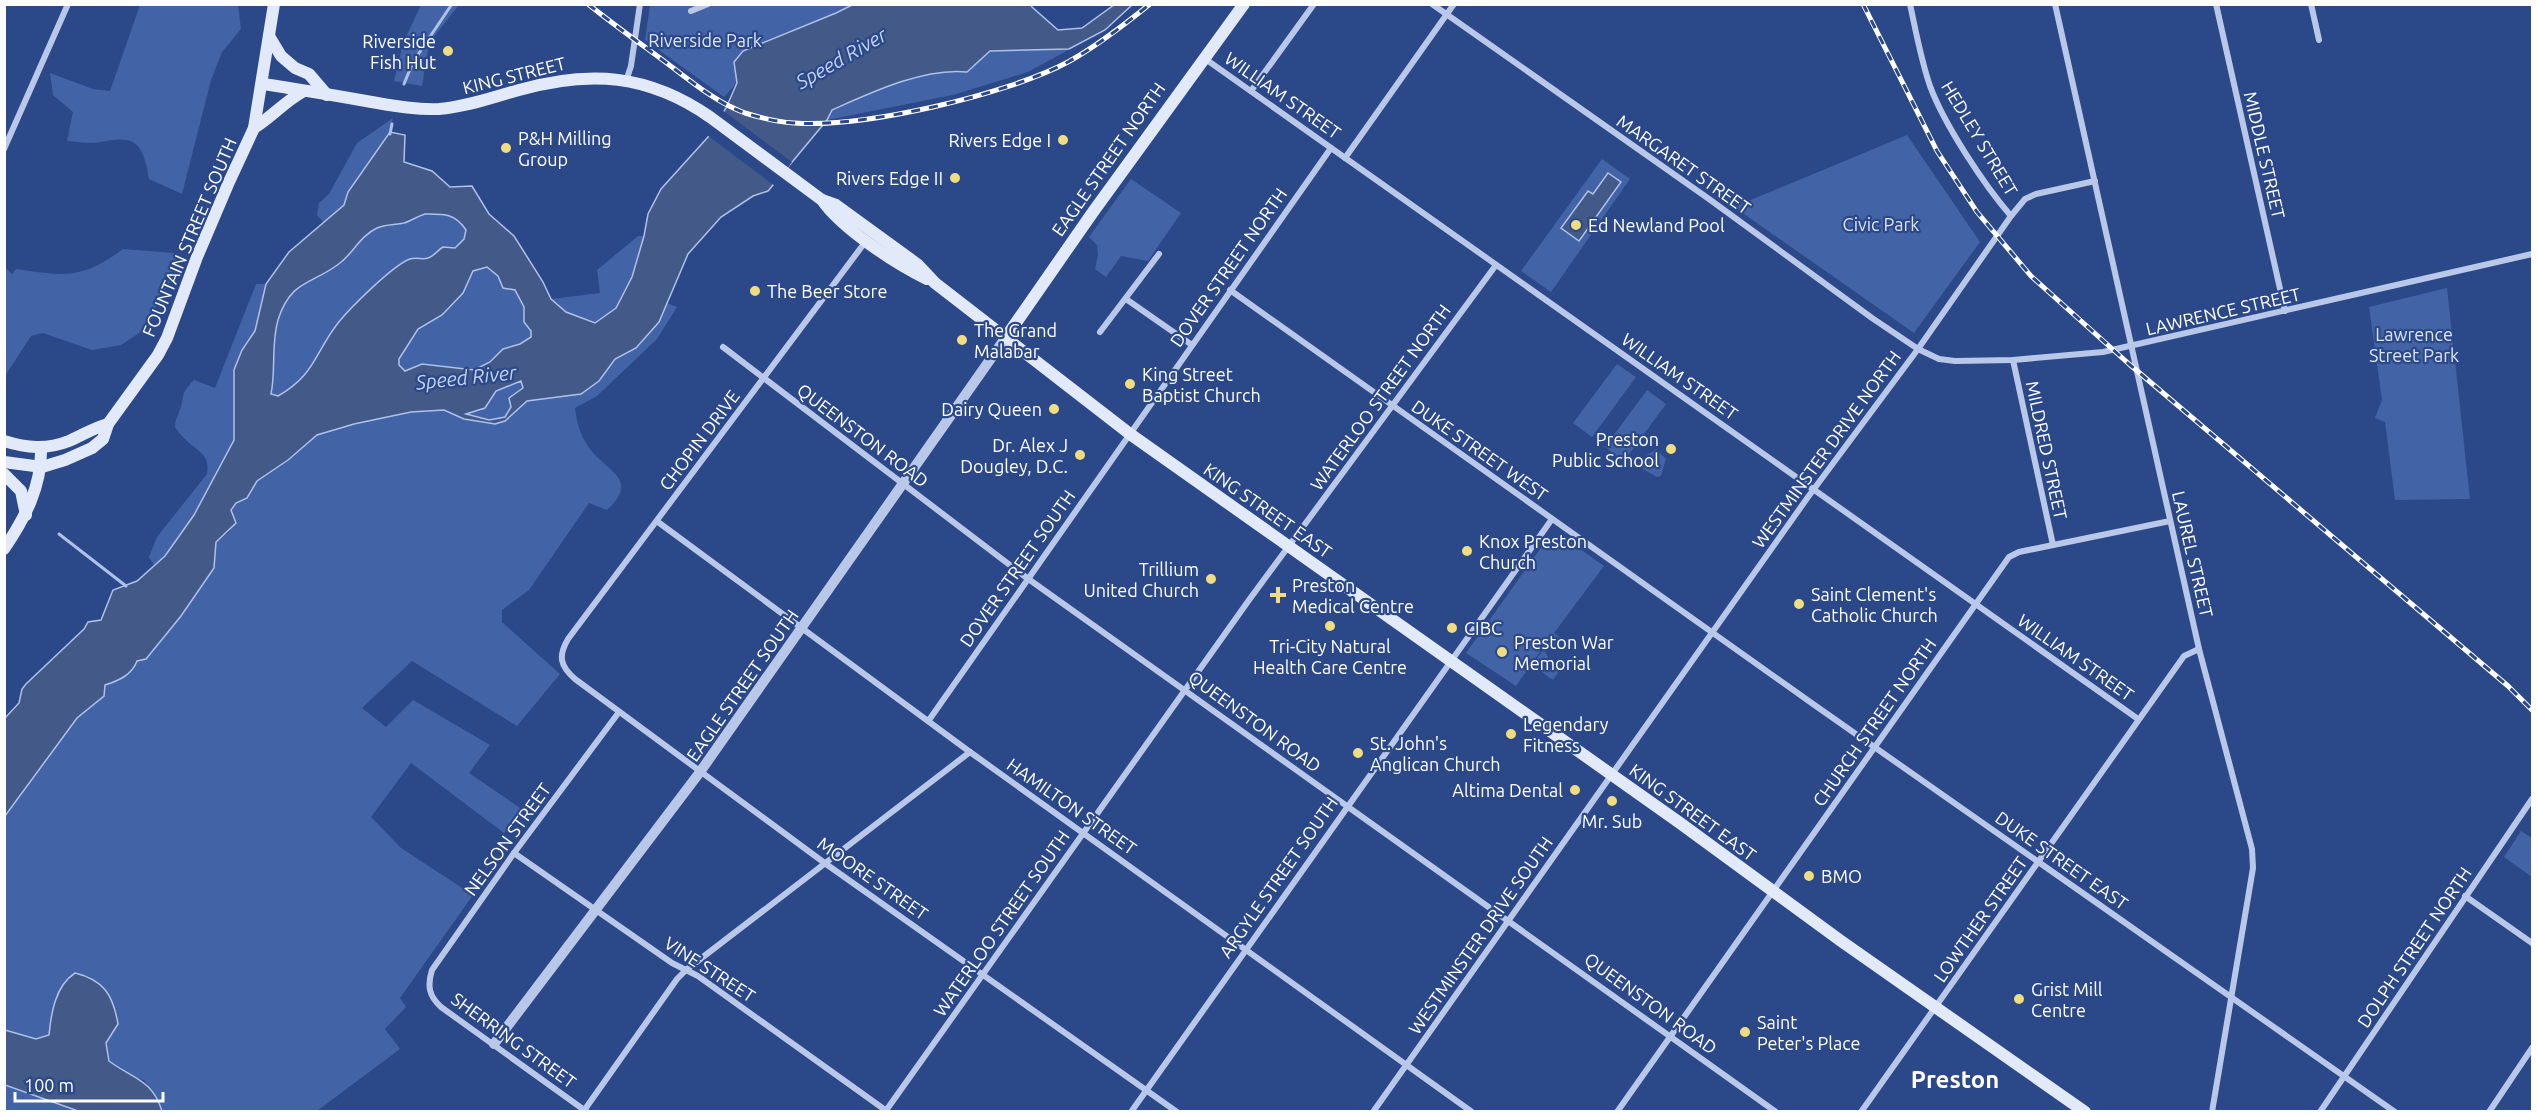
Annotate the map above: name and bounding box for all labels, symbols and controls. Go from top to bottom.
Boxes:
water label: Speed River [791,22,892,94]
park label: Riverside Park [648,30,762,50]
place label: Riverside Fish Hut [362,31,436,72]
marker: Riverside Fish Hut [441,44,455,58]
street label: WILLIAM STREET [1221,48,1345,142]
street label: KING STREET [460,53,568,97]
street label: HEDLEY STREET [1938,77,2022,199]
street label: EAGLE STREET NORTH [1047,78,1169,240]
street label: MIDDLE STREET [2241,89,2289,221]
street label: MARGARET STREET [1613,110,1755,218]
place label: P&H Milling Group [518,128,612,169]
place label: Rivers Edge I [949,130,1051,150]
marker: Rivers Edge I [1056,133,1070,147]
street label: FOUNTAIN STREET SOUTH [138,135,240,339]
marker: P&H Milling Group [499,141,513,155]
place label: Rivers Edge II [836,168,943,188]
marker: Rivers Edge II [948,171,962,185]
street label: DOVER STREET NORTH [1166,184,1290,350]
park label: Civic Park [1843,214,1919,234]
place label: Ed Newland Pool [1588,215,1725,235]
marker: Ed Newland Pool [1569,218,1583,232]
place label: The Beer Store [767,281,887,301]
street label: LAWRENCE STREET [2144,283,2302,339]
marker: The Beer Store [748,284,762,298]
street label: WATERLOO STREET NORTH [1306,300,1454,494]
place label: The Grand Malabar [974,320,1057,361]
park label: Lawrence Street Park [2369,324,2459,365]
street label: WILLIAM STREET [1618,329,1742,423]
marker: The Grand Malabar [955,333,969,347]
street label: WESTMINSTER DRIVE NORTH [1748,346,1904,552]
water label: Speed River [414,360,519,394]
place label: King Street Baptist Church [1142,364,1261,405]
marker: King Street Baptist Church [1123,377,1137,391]
street label: QUEENSTON ROAD [793,379,932,492]
street label: MILDRED STREET [2023,379,2071,521]
street label: CHOPIN DRIVE [655,386,743,494]
street label: DUKE STREET WEST [1408,396,1552,504]
place label: Dairy Queen [941,399,1042,420]
marker: Dairy Queen [1047,402,1061,416]
place label: Preston Public School [1552,429,1659,470]
place label: Dr. Alex J Dougley, D.C. [960,435,1068,476]
marker: Preston Public School [1664,442,1678,456]
marker: Dr. Alex J Dougley, D.C. [1073,448,1087,462]
street label: KING STREET EAST [1200,458,1336,562]
street label: DOVER STREET SOUTH [955,486,1079,650]
street label: LAUREL STREET [2169,489,2217,619]
place label: Knox Preston Church [1479,531,1587,572]
marker: Knox Preston Church [1460,544,1474,558]
place label: Trillium United Church [1083,559,1199,600]
marker: Trillium United Church [1204,572,1218,586]
place label: Preston Medical Centre [1292,575,1414,616]
place label: Saint Clement's Catholic Church [1811,584,1938,625]
marker: Preston Medical Centre [1269,586,1287,604]
marker: Saint Clement's Catholic Church [1792,597,1806,611]
street label: EAGLE STREET SOUTH [682,605,802,765]
street label: WILLIAM STREET [2014,610,2138,704]
place label: CIBC [1464,618,1502,638]
marker: Tri-City Natural Health Care Centre [1323,619,1337,633]
marker: CIBC [1445,621,1459,635]
place label: Preston War Memorial [1514,632,1614,673]
street label: CHURCH STREET NORTH [1808,634,1940,810]
place label: Tri-City Natural Health Care Centre [1253,636,1407,677]
marker: Preston War Memorial [1495,645,1509,659]
street label: QUEENSTON ROAD [1184,666,1325,777]
place label: Legendary Fitness [1523,714,1609,755]
marker: Legendary Fitness [1504,727,1518,741]
place label: St. John's Anglican Church [1370,733,1500,774]
marker: St. John's Anglican Church [1351,746,1365,760]
street label: HAMILTON STREET [1003,754,1141,858]
street label: KING STREET EAST [1626,759,1760,865]
street label: NELSON STREET [460,779,554,899]
place label: Altima Dental [1452,780,1563,800]
marker: Altima Dental [1568,783,1582,797]
street label: ARGYLE STREET SOUTH [1215,793,1341,961]
marker: Mr. Sub [1605,794,1619,808]
street label: DUKE STREET EAST [1992,807,2132,913]
place label: Mr. Sub [1582,811,1642,831]
street label: WATERLOO STREET SOUTH [929,826,1073,1020]
street label: WESTMINSTER DRIVE SOUTH [1404,832,1556,1038]
street label: MOORE STREET [814,833,932,923]
street label: LOWTHER STREET [1929,852,2031,986]
street label: DOLPH STREET NORTH [2353,863,2475,1031]
place label: BMO [1821,866,1862,886]
marker: BMO [1802,869,1816,883]
street label: VINE STREET [661,932,759,1006]
street label: QUEENSTON ROAD [1580,948,1721,1059]
place label: Grist Mill Centre [2031,979,2103,1020]
street label: SHERRING STREET [448,988,580,1092]
marker: Grist Mill Centre [2012,992,2026,1006]
place label: Saint Peter's Place [1757,1012,1860,1053]
marker: Saint Peter's Place [1738,1025,1752,1039]
scale bar [15,1065,164,1103]
district label: Preston [1911,1066,1999,1093]
text: 100 m [24,1075,74,1095]

